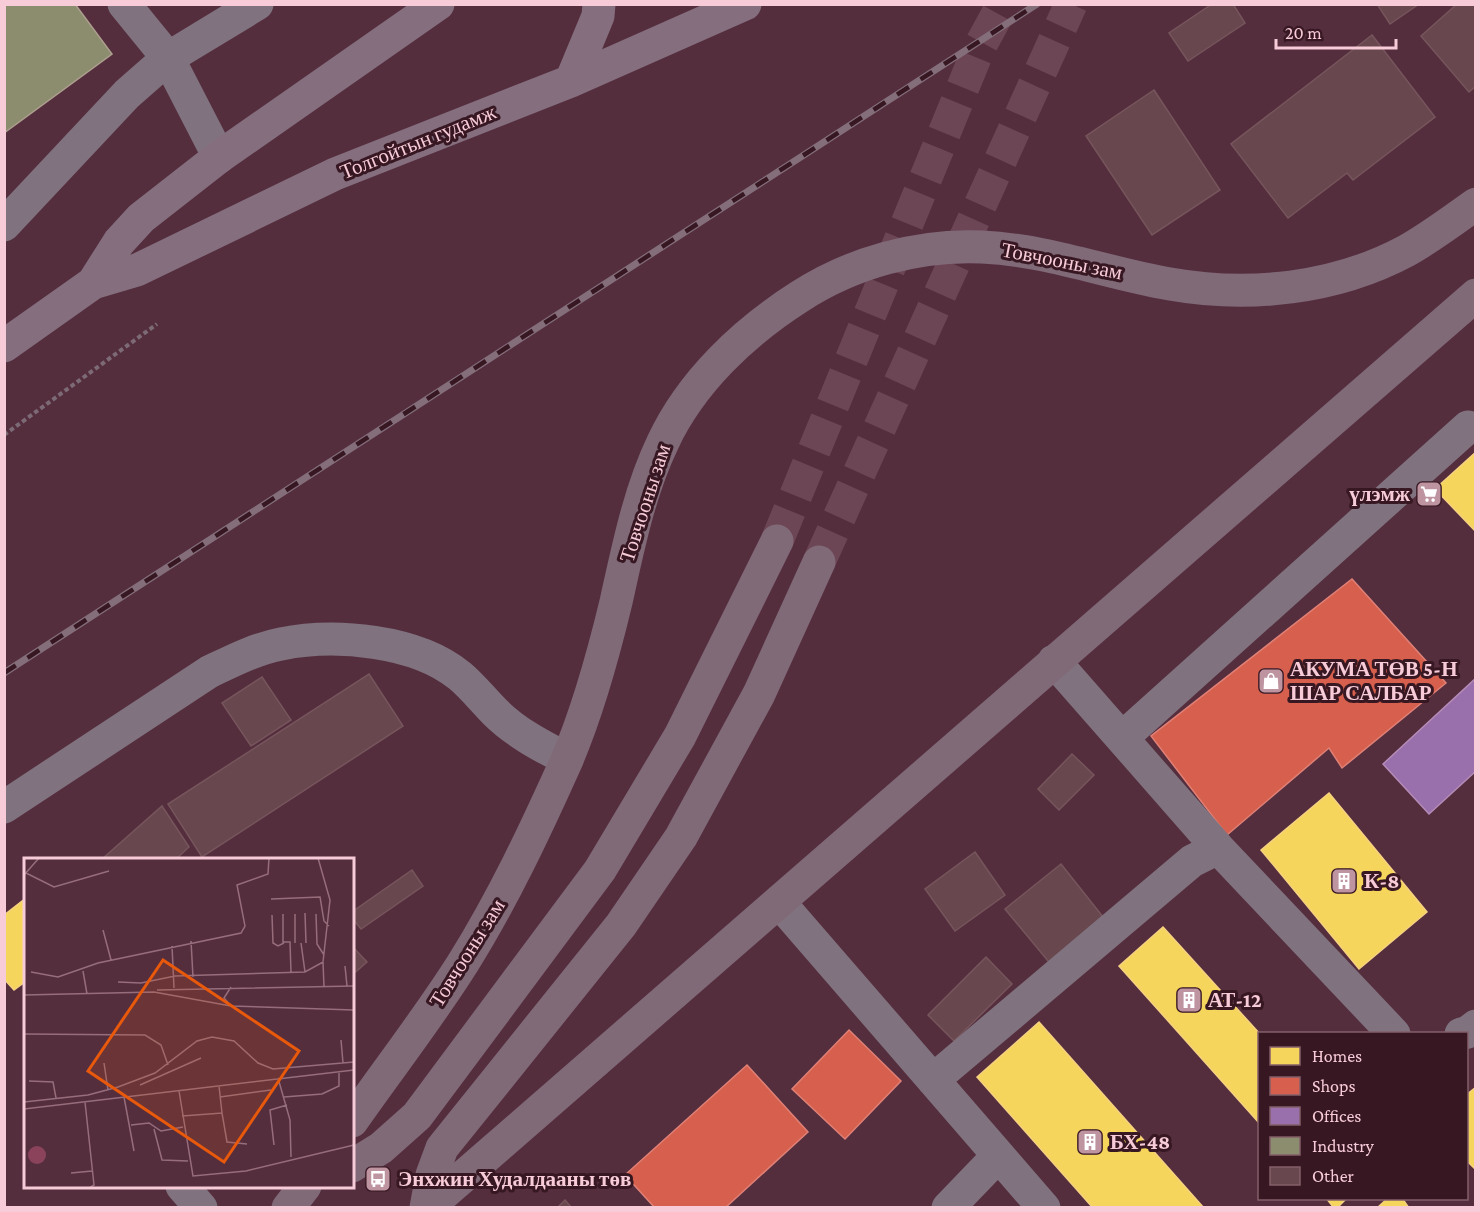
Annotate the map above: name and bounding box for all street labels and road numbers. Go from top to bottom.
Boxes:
street label: Толгойтын гудамж [337,100,500,184]
street label: Товчооны зам [1000,238,1124,284]
street label: Товчооны зам [615,441,675,565]
street label: Товчооны зам [424,895,510,1011]

